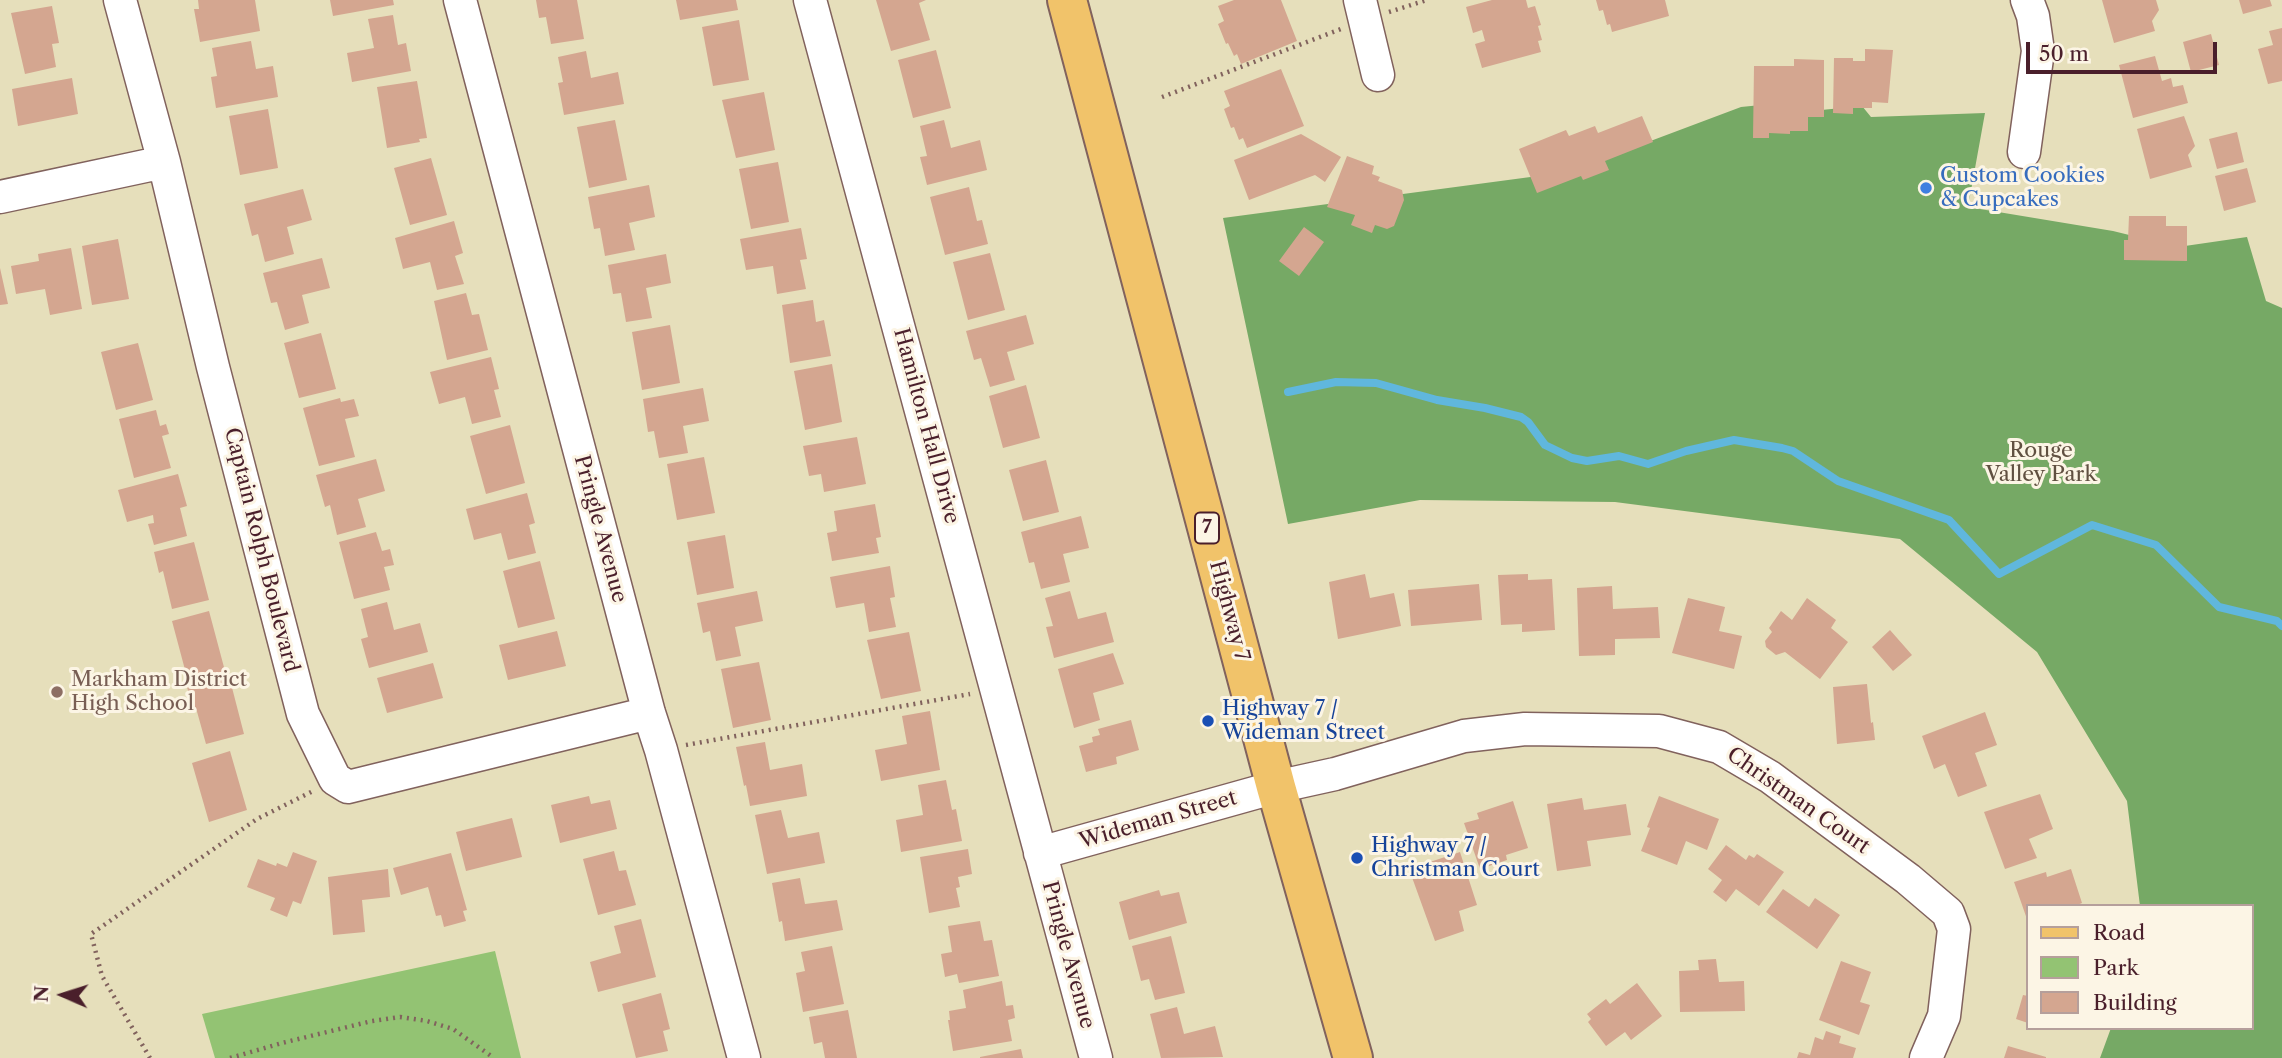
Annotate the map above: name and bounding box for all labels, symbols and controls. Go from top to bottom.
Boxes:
scale bar [2030,28,2221,72]
text: 50 m [2039,41,2089,66]
place label: Custom Cookies & Cupcakes [1940,163,2105,213]
marker: Custom Cookies & Cupcakes [1918,180,1934,196]
street label: Hamilton Hall Drive [888,325,964,527]
street label: Captain Rolph Boulevard [218,425,304,675]
park label: Rouge Valley Park [1985,438,2097,488]
street label: Pringle Avenue [568,453,632,605]
road number: 7 [1195,512,1219,544]
street label: Highway 7 [1203,558,1255,664]
place label: Markham District High School [71,667,247,717]
marker: Markham District High School [49,684,65,700]
place label: Highway 7 / Wideman Street [1222,696,1385,746]
marker: Highway 7 / Wideman Street [1200,713,1216,729]
street label: Christman Court [1722,742,1874,860]
street label: Wideman Street [1076,785,1240,855]
place label: Highway 7 / Christman Court [1371,833,1540,883]
marker: Highway 7 / Christman Court [1349,850,1365,866]
street label: Pringle Avenue [1036,879,1100,1031]
legend [2026,904,2254,1030]
text: Road [2093,920,2145,945]
text: Park [2093,955,2139,980]
north arrow [28,960,98,1030]
text: N [30,985,53,1003]
text: Building [2093,990,2177,1015]

